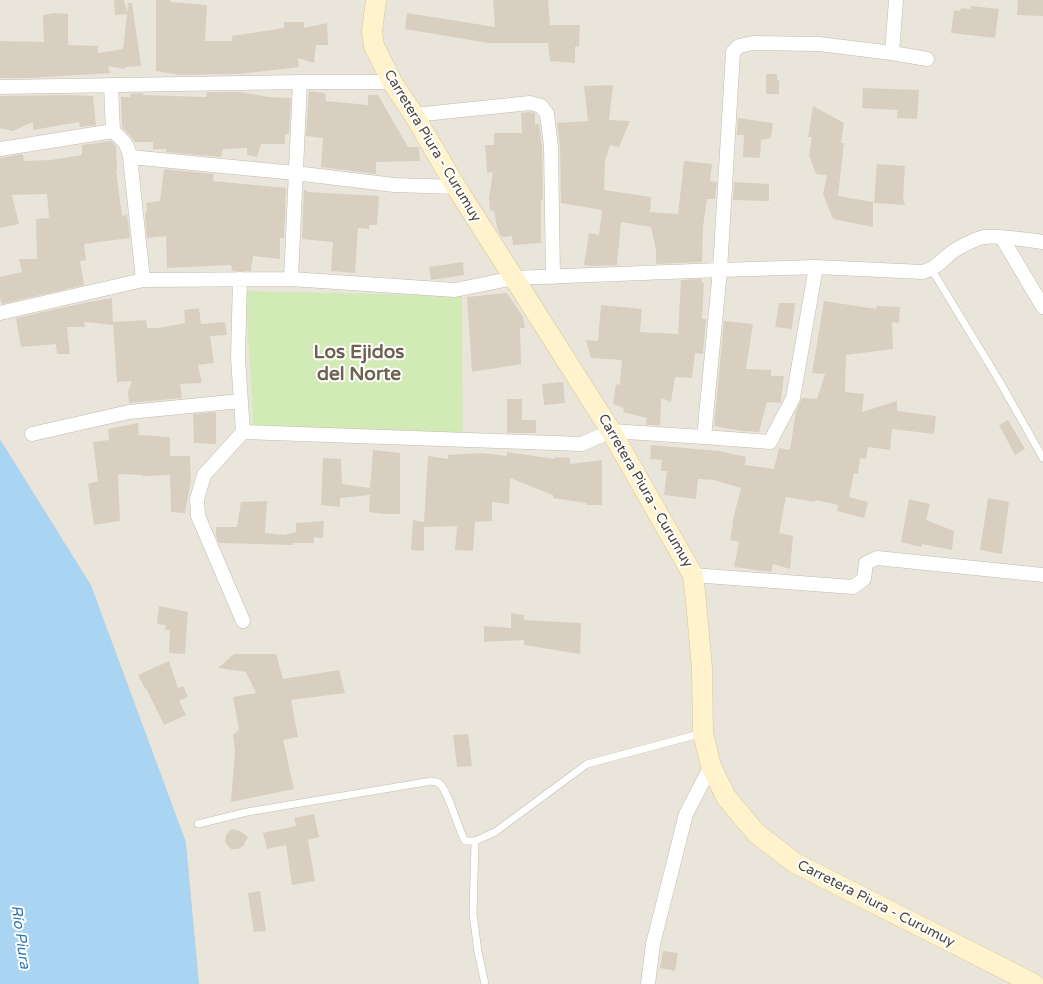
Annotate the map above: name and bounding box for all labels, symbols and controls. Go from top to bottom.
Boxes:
street label: Carretera Piura - Curumuy [380,67,484,225]
district label: Los Ejidos del Norte [314,342,404,386]
street label: Carretera Piura - Curumuy [594,411,696,571]
street label: Carretera Piura - Curumuy [794,857,958,951]
water label: Río Piura [7,904,33,970]

